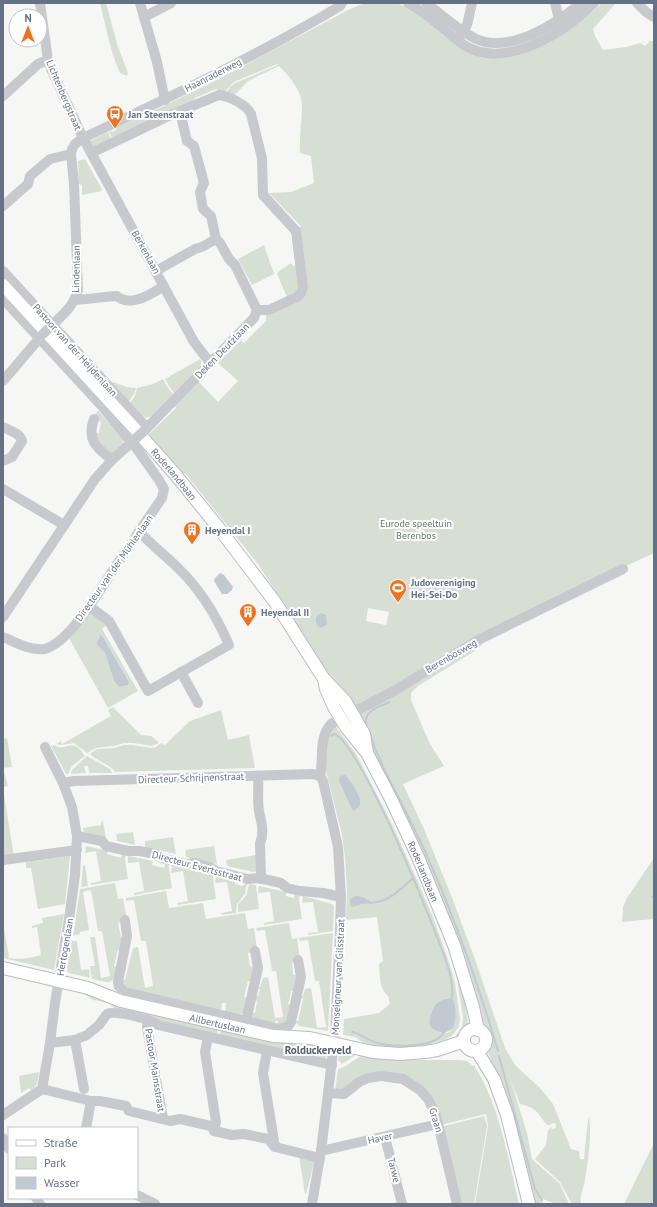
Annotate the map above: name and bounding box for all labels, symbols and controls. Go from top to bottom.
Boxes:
north arrow [8,8,48,48]
text: N [24,11,32,25]
street label: Haanraderweg [182,55,244,95]
street label: Lichtenbergstraat [43,58,85,133]
bus stop icon: Jan Steenstraat [105,104,125,129]
place label: Jan Steenstraat [127,108,194,121]
street label: Berkenlaan [129,228,163,276]
street label: Lindenlaan [69,245,83,293]
street label: Pastoor van der Heijdenlaan [30,301,120,399]
street label: Deken Deutzlaan [192,320,252,382]
street label: Roderlandbaan [148,445,200,503]
street label: Directeur van der Mühlenlaan [72,512,156,624]
park label: Eurode speeltuin Berenbos [380,517,452,542]
building icon: Heyendal I [182,520,202,545]
place label: Heyendal I [205,524,251,537]
place label: Judovereniging Hei-Sei-Do [410,576,476,601]
sports icon: Judovereniging Hei-Sei-Do [388,578,408,603]
building icon: Heyendal II [238,602,258,627]
place label: Heyendal II [261,606,309,619]
street label: Berenbosweg [423,636,479,676]
street label: Directeur Schrijnenstraat [138,770,245,786]
street label: Roderlandbaan [405,839,442,904]
street label: Directeur Evertsstraat [151,848,244,884]
street label: Hertogenlaan [54,917,76,977]
street label: Monseigneur van Gilsstraat [328,918,348,1035]
street label: Ailbertuslaan [188,1011,247,1036]
street label: Pastoor Mainsstraat [142,1027,168,1113]
district label: Rolduckerveld [285,1043,351,1057]
street label: Graan [426,1106,446,1134]
legend [8,1127,138,1199]
street label: Haver [366,1129,394,1147]
text: Straße [44,1135,78,1150]
text: Park [44,1155,66,1170]
street label: Tarwe [385,1156,403,1184]
text: Wasser [44,1175,80,1190]

